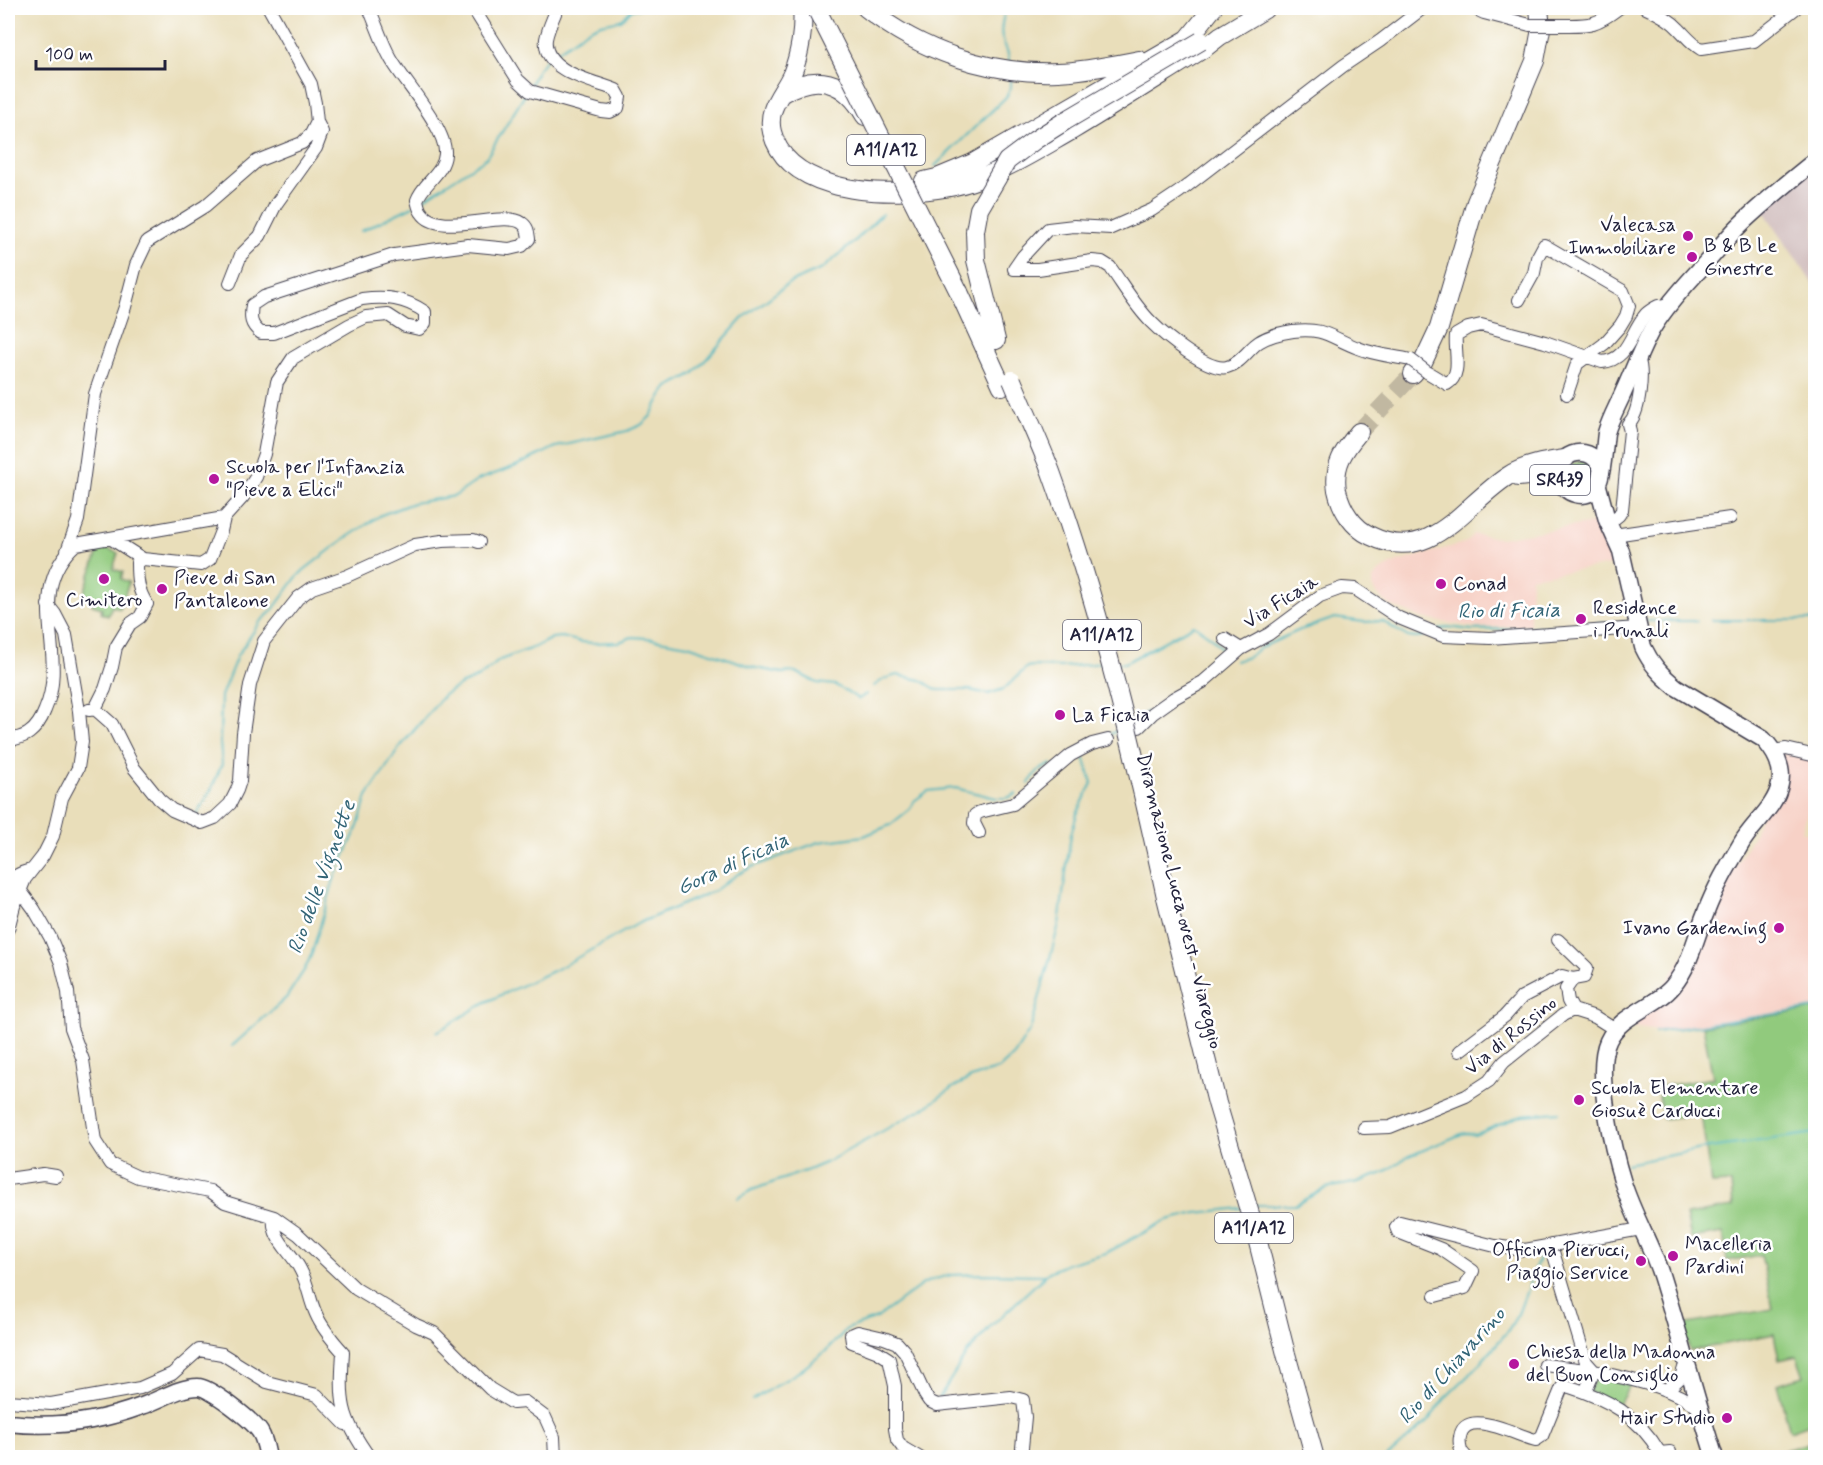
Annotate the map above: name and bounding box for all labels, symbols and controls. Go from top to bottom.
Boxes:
scale bar [36,33,165,71]
text: 100 m [45,43,93,67]
road number: A11/A12 [847,135,925,165]
place label: Valecasa Immobiliare [1568,212,1676,262]
marker: Valecasa Immobiliare [1681,229,1695,243]
place label: B & B Le Ginestre [1704,233,1777,283]
marker: B & B Le Ginestre [1685,250,1699,264]
place label: Scuola per l'Infanzia "Pieve a Elici" [226,454,405,504]
road number: SR439 [1530,465,1590,495]
marker: Scuola per l'Infanzia "Pieve a Elici" [207,472,221,486]
place label: Pieve di San Pantaleone [174,565,276,615]
street label: Via Ficaia [1238,568,1325,636]
place label: Conad [1453,571,1507,598]
marker: Cimitero [97,572,111,586]
marker: Conad [1434,577,1448,591]
marker: Pieve di San Pantaleone [155,582,169,596]
place label: Cimitero [66,587,142,614]
place label: Residence i Prunali [1593,595,1677,645]
water label: Rio di Ficaia [1457,596,1561,626]
marker: Residence i Prunali [1574,612,1588,626]
road number: A11/A12 [1063,620,1141,650]
place label: La Ficaia [1072,702,1150,729]
marker: La Ficaia [1053,708,1067,722]
street label: Diramazione Lucca ovest - Viareggio [1128,750,1229,1052]
water label: Rio delle Vignette [281,796,365,958]
water label: Gora di Ficaia [673,826,794,902]
place label: Ivano Gardening [1623,915,1767,944]
marker: Ivano Gardening [1772,921,1786,935]
street label: Via di Rossino [1459,990,1563,1082]
place label: Scuola Elementare Giosuè Carducci [1591,1075,1759,1125]
marker: Scuola Elementare Giosuè Carducci [1572,1093,1586,1107]
road number: A11/A12 [1215,1213,1293,1243]
place label: Macelleria Pardini [1685,1231,1772,1281]
place label: Officina Pierucci, Piaggio Service [1492,1237,1629,1289]
marker: Macelleria Pardini [1666,1249,1680,1263]
marker: Officina Pierucci, Piaggio Service [1634,1254,1648,1268]
water label: Rio di Chiavarino [1392,1300,1513,1430]
place label: Chiesa della Madonna del Buon Consiglio [1526,1339,1716,1391]
marker: Chiesa della Madonna del Buon Consiglio [1507,1357,1521,1371]
place label: Hair Studio [1621,1405,1715,1432]
marker: Hair Studio [1720,1411,1734,1425]

